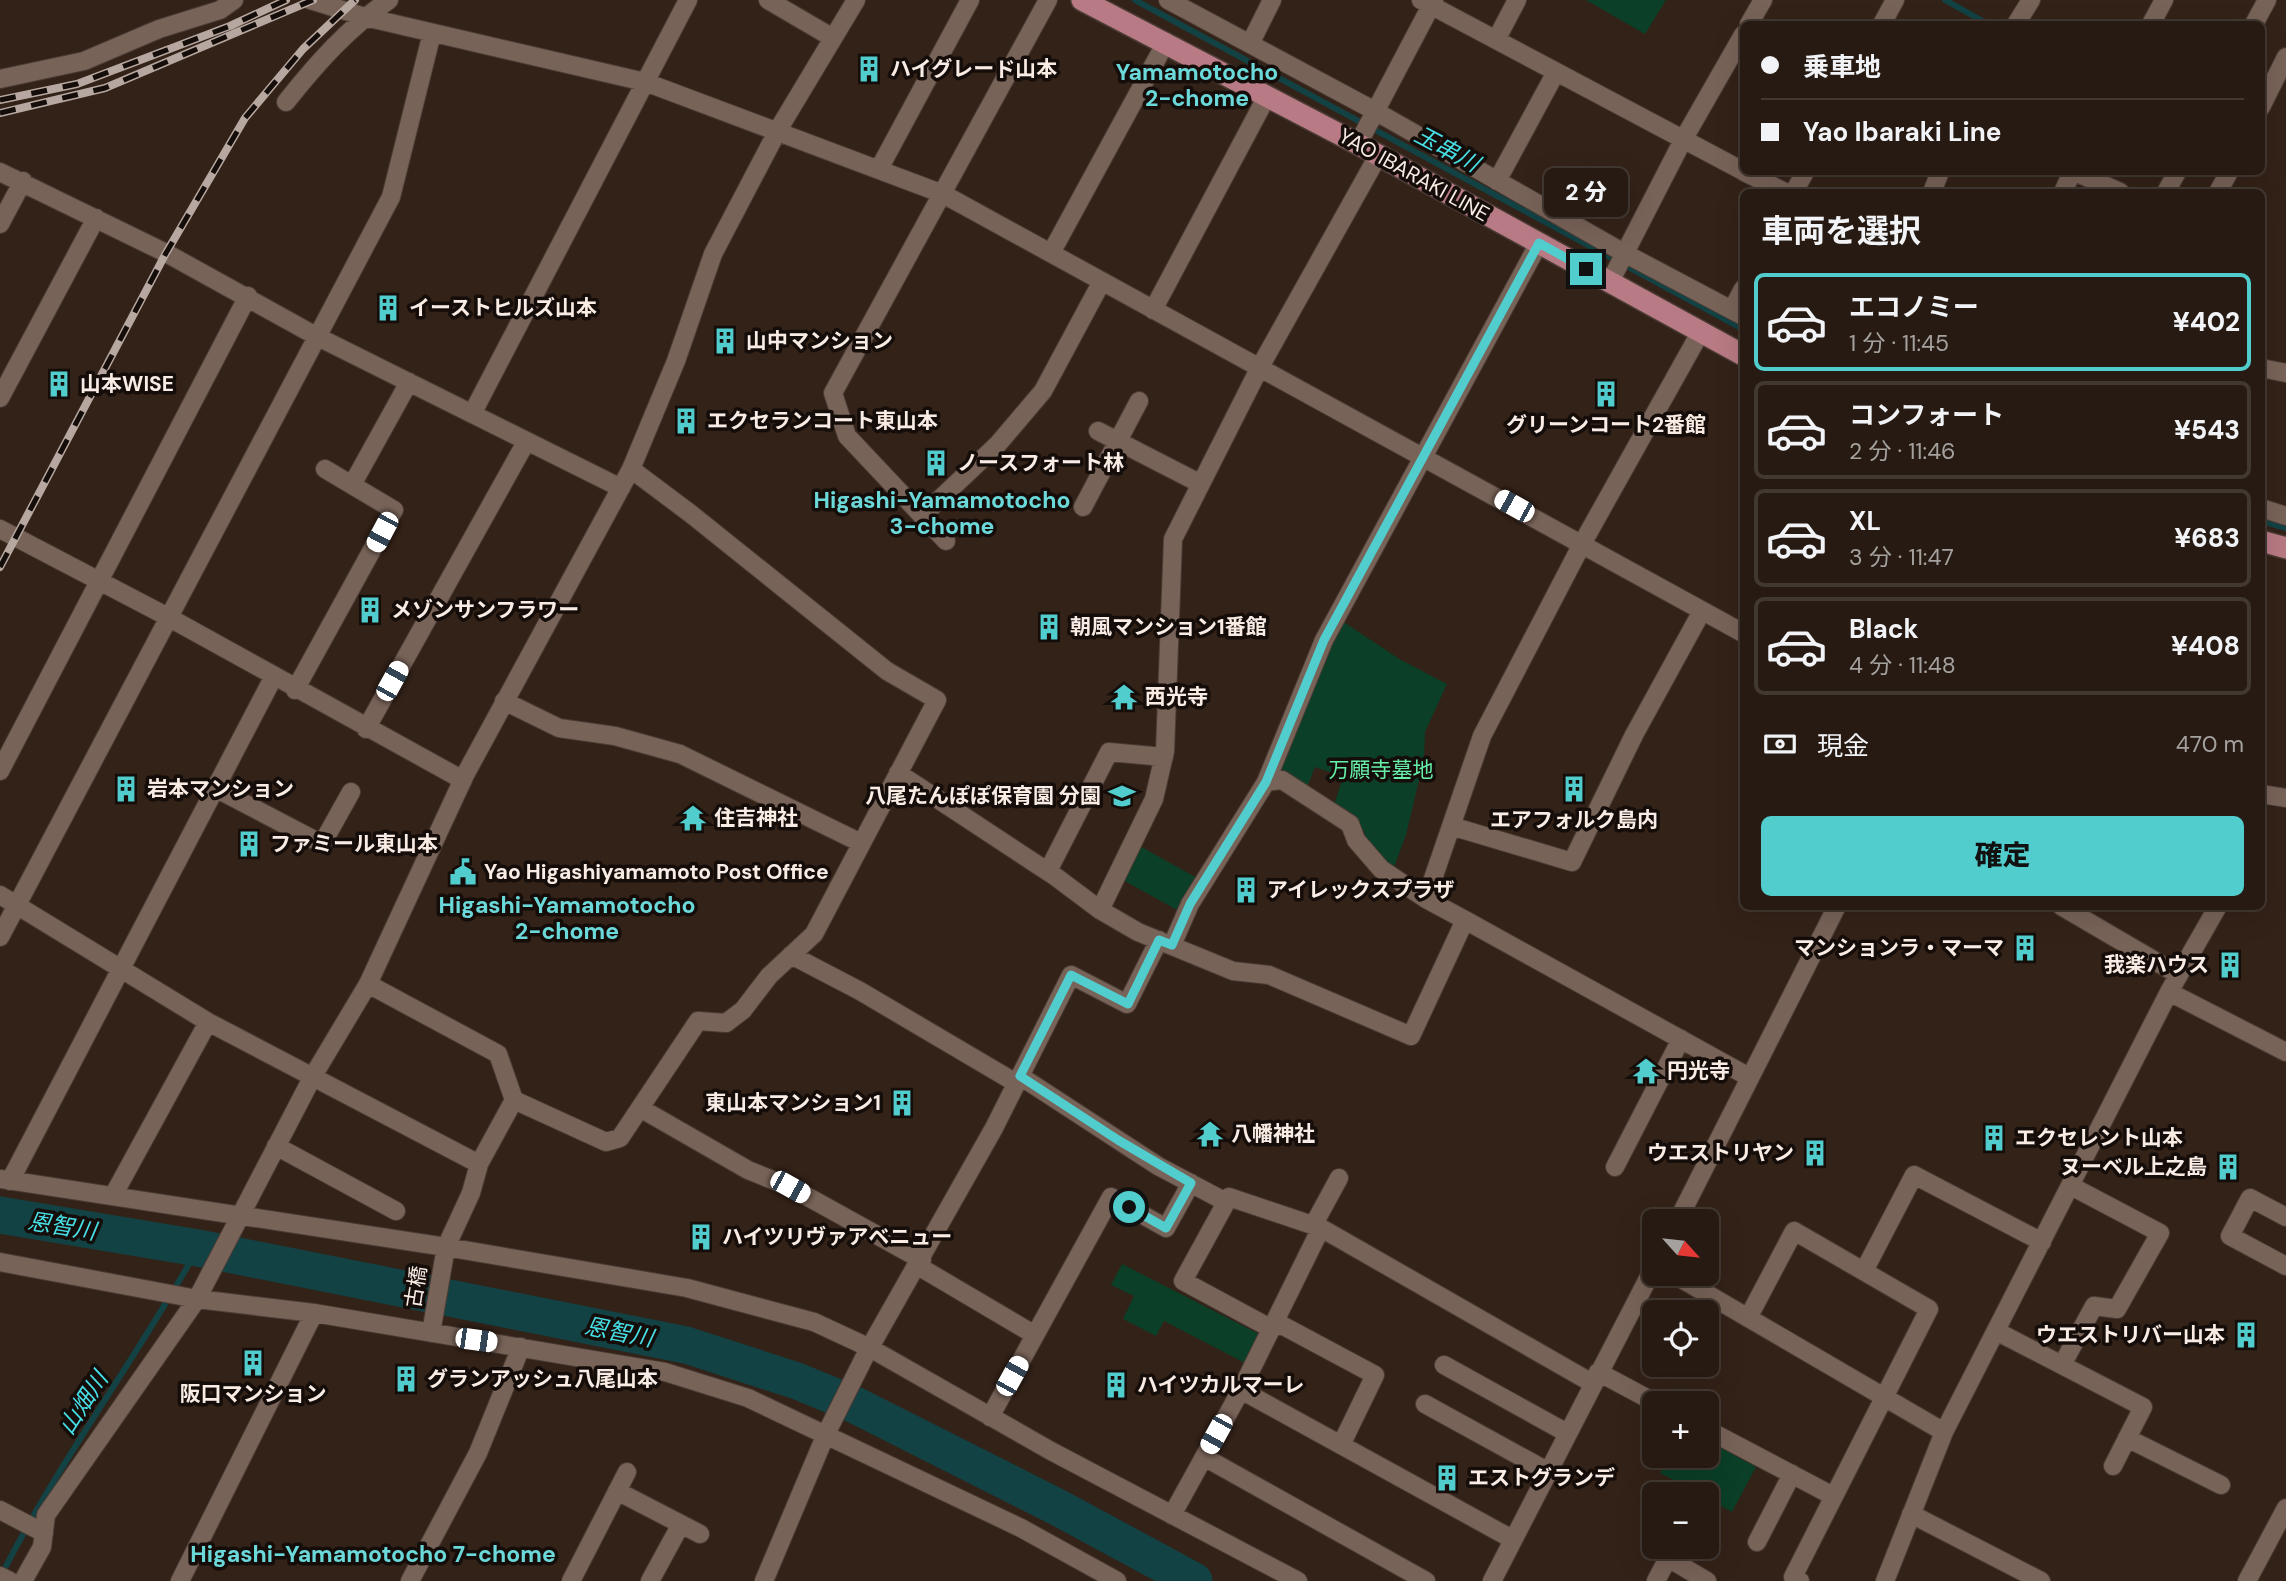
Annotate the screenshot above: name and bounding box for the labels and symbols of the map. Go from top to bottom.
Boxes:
building icon: ハイグレード山本 [854,54,884,84]
place label: ハイグレード山本 [890,55,1057,83]
district label: Yamamotocho 2-chome [1116,57,1278,113]
water label: 玉串川 [1409,120,1487,180]
street label: YAO IBARAKI LINE [1334,122,1494,228]
callout: 2 分 [1544,168,1628,216]
route end [1570,253,1602,285]
building icon: イーストヒルズ山本 [373,293,403,323]
place label: イーストヒルズ山本 [409,294,597,322]
building icon: 山中マンション [710,326,740,356]
place label: 山中マンション [746,327,893,355]
building icon: 山本WISE [44,369,74,399]
place label: 山本WISE [80,370,174,398]
building icon: グリーンコート2番館 [1591,379,1621,409]
building icon: エクセランコート東山本 [671,406,701,436]
place label: エクセランコート東山本 [707,407,938,435]
place label: グリーンコート2番館 [1506,411,1706,439]
building icon: ノースフォート林 [921,448,951,478]
place label: ノースフォート林 [957,449,1124,477]
district label: Higashi-Yamamotocho 3-chome [813,485,1071,541]
car [1491,487,1538,525]
car [363,509,402,555]
building icon: メゾンサンフラワー [355,595,385,625]
place label: メゾンサンフラワー [391,596,579,624]
building icon: 朝風マンション1番館 [1034,612,1064,642]
place label: 朝風マンション1番館 [1070,613,1267,641]
car [373,658,412,704]
temple icon: 西光寺 [1109,682,1139,712]
place label: 西光寺 [1145,683,1208,711]
park label: 万願寺墓地 [1329,756,1434,784]
building icon: 岩本マンション [111,774,141,804]
building icon: エアフォルク島内 [1559,774,1589,804]
place label: 岩本マンション [147,775,294,803]
school or university icon: 八尾たんぽぽ保育園 分園 [1107,781,1137,811]
place label: 八尾たんぽぽ保育園 分園 [865,782,1101,810]
temple icon: 住吉神社 [678,803,708,833]
place label: 住吉神社 [714,804,798,832]
place label: エアフォルク島内 [1490,806,1658,834]
building icon: ファミール東山本 [234,829,264,859]
place label: ファミール東山本 [270,830,438,858]
public building icon: Yao Higashiyamamoto Post Office [448,857,478,887]
place label: Yao Higashiyamamoto Post Office [484,858,829,886]
building icon: アイレックスプラザ [1231,875,1261,905]
place label: アイレックスプラザ [1267,876,1454,904]
district label: Higashi-Yamamotocho 2-chome [438,890,696,946]
building icon: マンションラ・マーマ [2010,933,2040,963]
place label: マンションラ・マーマ [1794,934,2004,962]
building icon: 我楽ハウス [2215,950,2245,980]
place label: 我楽ハウス [2104,951,2209,979]
temple icon: 円光寺 [1631,1056,1661,1086]
place label: 円光寺 [1667,1057,1730,1085]
building icon: 東山本マンション1 [887,1088,917,1118]
place label: 東山本マンション1 [705,1089,881,1117]
temple icon: 八幡神社 [1195,1119,1225,1149]
place label: 八幡神社 [1231,1120,1315,1148]
building icon: エクセレント山本 [1979,1123,2009,1153]
place label: エクセレント山本 [2015,1124,2183,1152]
building icon: ウエストリヤン [1800,1138,1830,1168]
place label: ウエストリヤン [1647,1139,1794,1167]
building icon: ヌーベル上之島 [2213,1152,2243,1182]
place label: ヌーベル上之島 [2060,1153,2207,1181]
car [767,1168,814,1206]
route start [1113,1191,1145,1223]
water label: 恩智川 [26,1206,101,1247]
north arrow [1642,1209,1718,1286]
building icon: ハイツリヴァアベニュー [686,1222,716,1252]
place label: ハイツリヴァアベニュー [722,1223,952,1251]
street label: 古橋 [399,1264,433,1310]
water label: 恩智川 [582,1311,659,1354]
building icon: ウエストリバー山本 [2231,1320,2261,1350]
place label: ウエストリバー山本 [2036,1321,2225,1349]
car [454,1327,499,1353]
building icon: 阪口マンション [238,1348,268,1378]
car [993,1353,1032,1399]
water label: 山畑川 [52,1363,116,1440]
building icon: グランアッシュ八尾山本 [391,1364,421,1394]
place label: グランアッシュ八尾山本 [427,1365,658,1393]
building icon: ハイツカルマーレ [1101,1370,1131,1400]
place label: ハイツカルマーレ [1137,1371,1305,1399]
place label: 阪口マンション [180,1380,327,1408]
car [1197,1411,1236,1457]
building icon: エストグランデ [1432,1463,1462,1493]
place label: エストグランデ [1468,1464,1615,1492]
district label: Higashi-Yamamotocho 7-chome [190,1539,556,1569]

